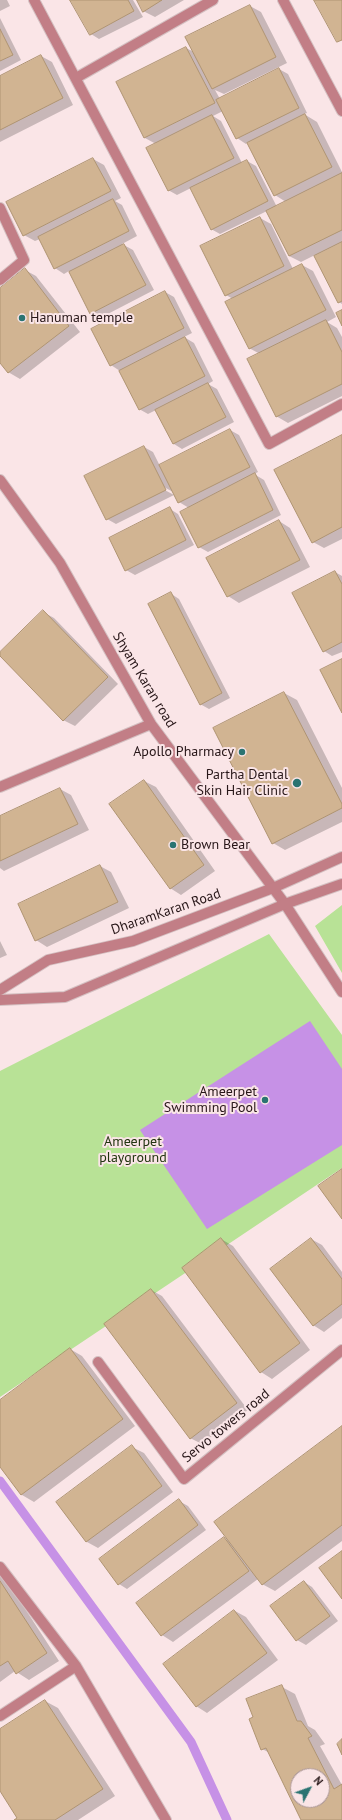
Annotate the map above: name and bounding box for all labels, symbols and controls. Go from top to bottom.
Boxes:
place label: Hanuman temple [30,310,133,326]
marker: Hanuman temple [17,313,27,323]
street label: Shyam Karan road [109,629,179,731]
place label: Apollo Pharmacy [133,744,234,760]
marker: Apollo Pharmacy [237,747,247,757]
place label: Partha Dental Skin Hair Clinic [197,767,288,800]
marker: Partha Dental Skin Hair Clinic [291,777,303,789]
place label: Brown Bear [181,837,250,853]
marker: Brown Bear [168,840,178,850]
street label: DharamKaran Road [109,885,223,939]
place label: Ameerpet Swimming Pool [164,1084,257,1116]
marker: Ameerpet Swimming Pool [260,1095,270,1105]
park label: Ameerpet playground [99,1134,167,1166]
street label: Servo towers road [179,1386,273,1466]
north arrow [290,1768,330,1808]
text: N [311,1773,326,1788]

